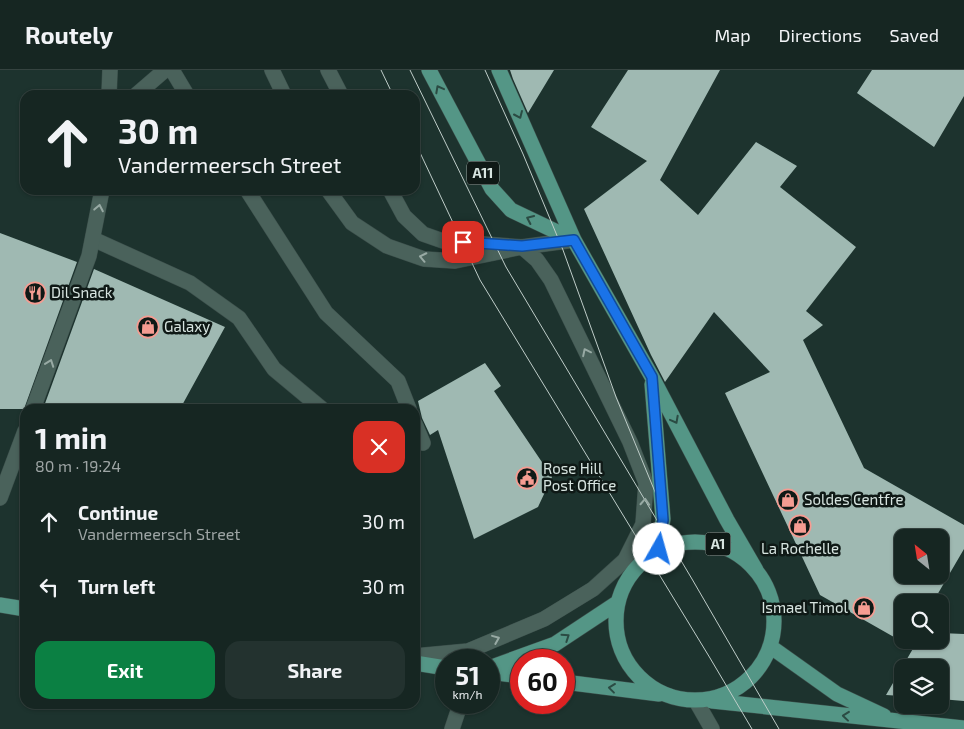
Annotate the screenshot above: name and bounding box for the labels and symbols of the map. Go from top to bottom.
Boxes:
one-way arrow [435,85,445,94]
one-way arrow [512,110,523,119]
road number: A11 [467,162,499,185]
one-way arrow [93,204,103,213]
one-way arrow [526,214,535,225]
pin [442,221,484,263]
one-way arrow [418,252,427,263]
restaurant icon: Dil Snack [23,281,47,305]
place label: Dil Snack [51,283,113,301]
shop icon: Galaxy [136,315,160,339]
place label: Galaxy [164,317,210,335]
one-way arrow [582,348,592,357]
one-way arrow [44,359,54,368]
one-way arrow [669,415,679,424]
place label: Rose Hill Post Office [543,459,616,494]
public building icon: Rose Hill Post Office [515,466,539,490]
shop icon: Soldes Centfre [776,488,800,512]
place label: Soldes Centfre [804,490,904,508]
one-way arrow [639,498,650,506]
shop icon: La Rochelle [788,514,812,538]
position arrow [632,522,684,574]
north arrow [894,529,949,584]
road number: A1 [706,532,730,556]
place label: La Rochelle [761,539,839,557]
shop icon: Ismael Timol [852,596,876,620]
place label: Ismael Timol [761,598,849,616]
one-way arrow [561,633,570,643]
one-way arrow [491,635,500,645]
speed limit sign: 60 [510,649,575,714]
one-way arrow [608,683,616,694]
one-way arrow [841,711,849,722]

